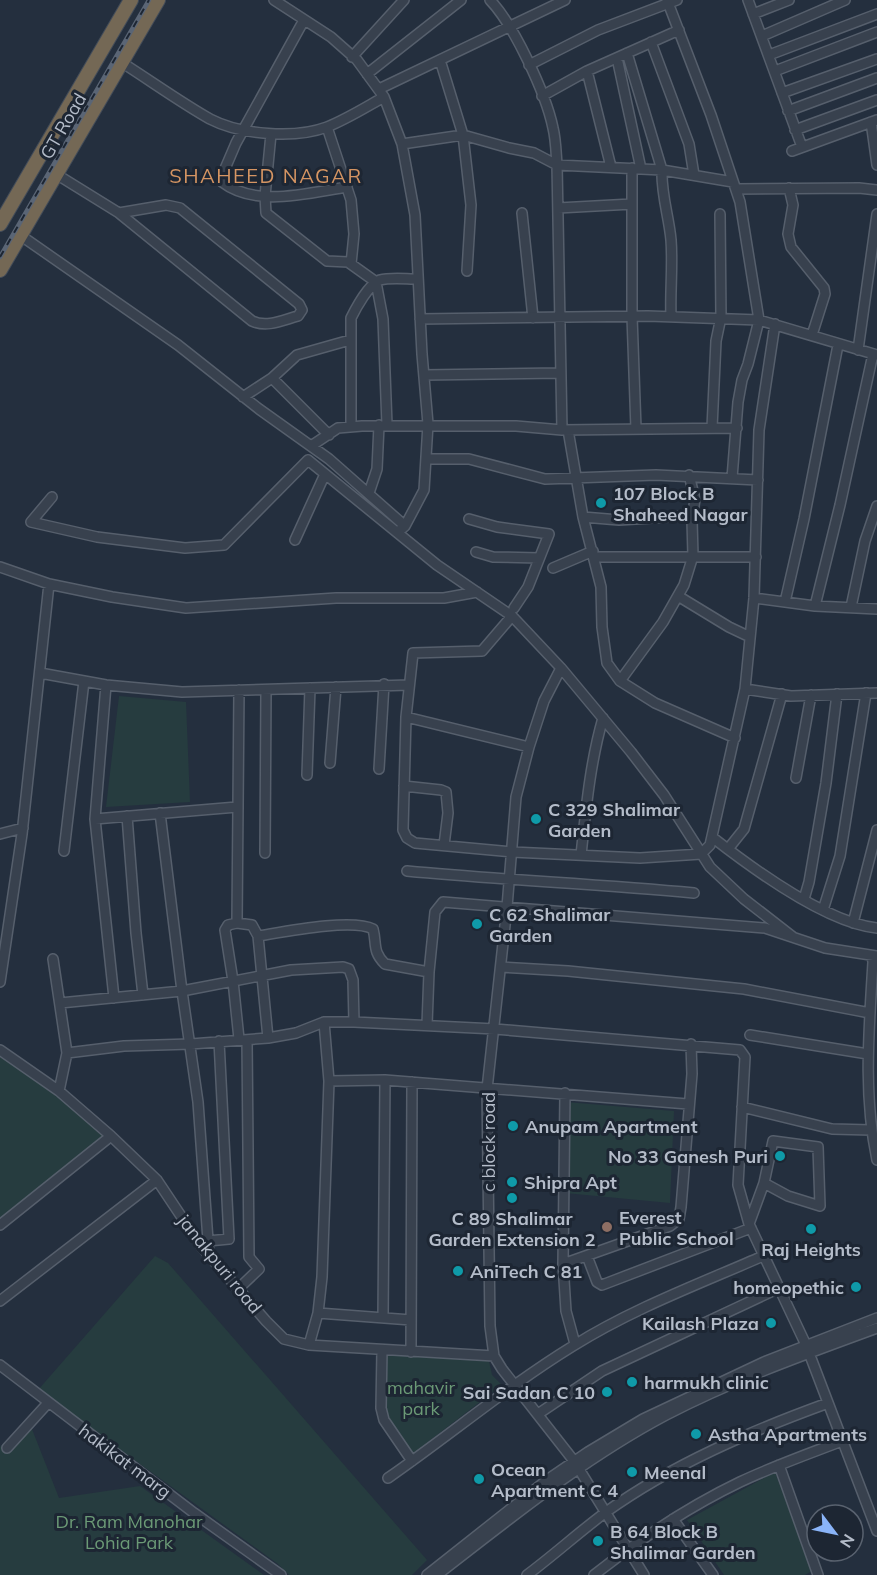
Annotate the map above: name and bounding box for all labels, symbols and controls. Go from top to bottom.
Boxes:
street label: GT Road [35,89,91,163]
district label: SHAHEED NAGAR [169,163,363,188]
place label: 107 Block B Shaheed Nagar [613,482,748,526]
marker: 107 Block B Shaheed Nagar [594,496,608,510]
place label: C 329 Shalimar Garden [548,798,681,842]
marker: C 329 Shalimar Garden [529,812,543,826]
place label: C 62 Shalimar Garden [489,903,611,947]
marker: C 62 Shalimar Garden [470,917,484,931]
street label: c block road [477,1092,500,1192]
place label: Anupam Apartment [525,1115,698,1138]
marker: Anupam Apartment [506,1119,520,1133]
place label: No 33 Ganesh Puri [608,1145,768,1168]
marker: No 33 Ganesh Puri [773,1149,787,1163]
place label: Shipra Apt [524,1171,617,1194]
marker: Shipra Apt [505,1175,519,1189]
marker: C 89 Shalimar Garden Extension 2 [505,1191,519,1205]
place label: Everest Public School [619,1206,734,1250]
place label: C 89 Shalimar Garden Extension 2 [428,1207,596,1251]
street label: janakpuri road [172,1208,267,1318]
marker: Everest Public School [600,1220,614,1234]
marker: Raj Heights [804,1222,818,1236]
place label: Raj Heights [761,1238,861,1261]
place label: AniTech C 81 [470,1260,582,1283]
marker: AniTech C 81 [451,1264,465,1278]
place label: homeopethic [733,1276,844,1299]
marker: homeopethic [849,1280,863,1294]
place label: Kailash Plaza [642,1312,759,1335]
marker: Kailash Plaza [764,1316,778,1330]
place label: harmukh clinic [644,1371,769,1394]
marker: harmukh clinic [625,1375,639,1389]
park label: mahavir park [387,1376,456,1420]
place label: Sai Sadan C 10 [463,1381,595,1404]
marker: Sai Sadan C 10 [600,1385,614,1399]
street label: hakikat marg [74,1419,176,1503]
place label: Astha Apartments [708,1423,867,1446]
marker: Astha Apartments [689,1427,703,1441]
place label: Ocean Apartment C 4 [491,1458,618,1502]
place label: Meenal [644,1461,706,1484]
marker: Meenal [625,1465,639,1479]
marker: Ocean Apartment C 4 [472,1472,486,1486]
north arrow [805,1503,865,1563]
park label: Dr. Ram Manohar Lohia Park [55,1510,203,1554]
place label: B 64 Block B Shalimar Garden [610,1520,756,1564]
text: N [836,1531,859,1551]
marker: B 64 Block B Shalimar Garden [591,1534,605,1548]

